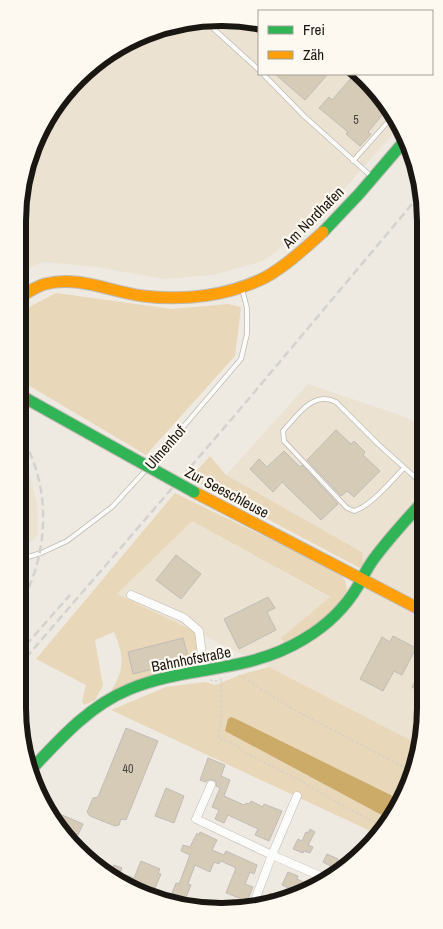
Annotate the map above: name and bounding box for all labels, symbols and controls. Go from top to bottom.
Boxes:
legend [258,10,433,75]
text: Frei [303,19,325,40]
text: Zäh [303,44,324,65]
house number: 5 [353,112,359,128]
street label: Am Nordhafen [277,182,348,253]
street label: Ulmenhof [140,420,191,474]
street label: Zur Seeschleuse [181,461,273,523]
street label: Bahnhofstraße [149,641,233,677]
house number: 40 [123,761,133,777]

